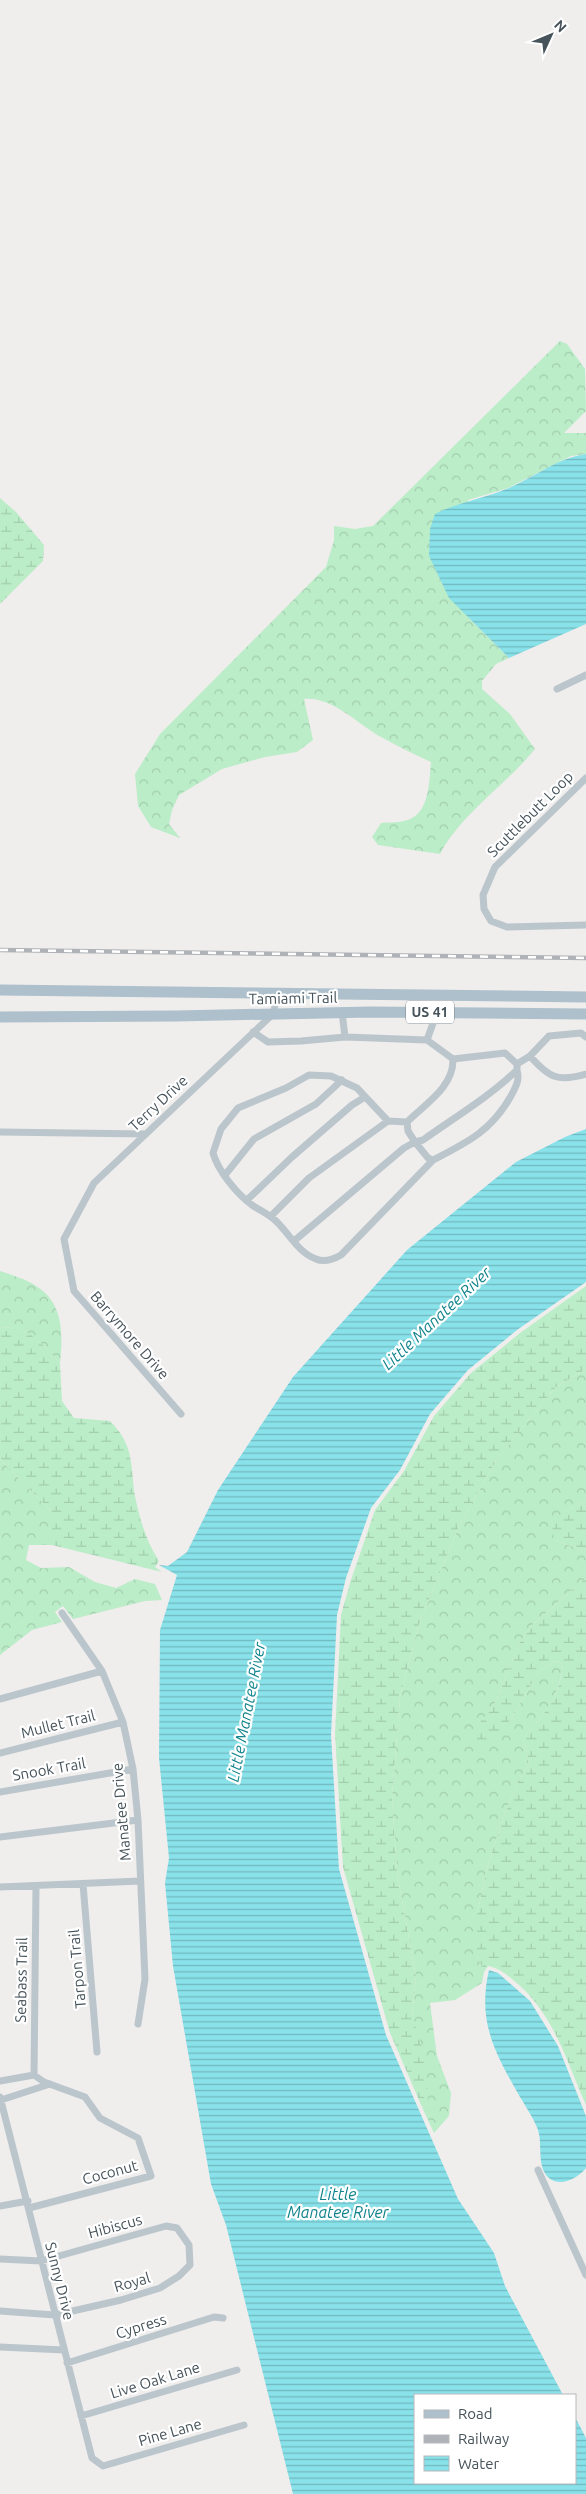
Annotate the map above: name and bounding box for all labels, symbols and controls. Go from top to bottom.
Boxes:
north arrow [526,10,576,60]
text: N [551,17,570,35]
street label: Scuttlebutt Loop [484,768,576,860]
street label: Tamiami Trail [249,989,337,1007]
road number: US 41 [406,1000,454,1024]
street label: Terry Drive [125,1072,191,1134]
water label: Little Manatee River [378,1262,495,1373]
street label: Barrymore Drive [87,1288,173,1382]
water label: Little Manatee River [224,1640,269,1783]
street label: Mullet Trail [19,1707,97,1741]
street label: Snook Trail [11,1754,87,1784]
street label: Manatee Drive [108,1762,134,1862]
street label: Tarpon Trail [65,1929,89,2009]
street label: Seabass Trail [12,1937,30,2023]
street label: Coconut [80,2156,140,2188]
water label: Little Manatee River [287,2185,390,2221]
street label: Hibiscus [86,2211,144,2241]
street label: Sunny Drive [42,2240,78,2322]
street label: Royal [112,2269,152,2295]
street label: Cypress [114,2310,168,2342]
street label: Live Oak Lane [108,2358,202,2402]
legend [414,2394,576,2484]
text: Road [458,2405,493,2422]
street label: Pine Lane [136,2415,204,2449]
text: Railway [458,2430,509,2447]
text: Water [458,2455,499,2472]

